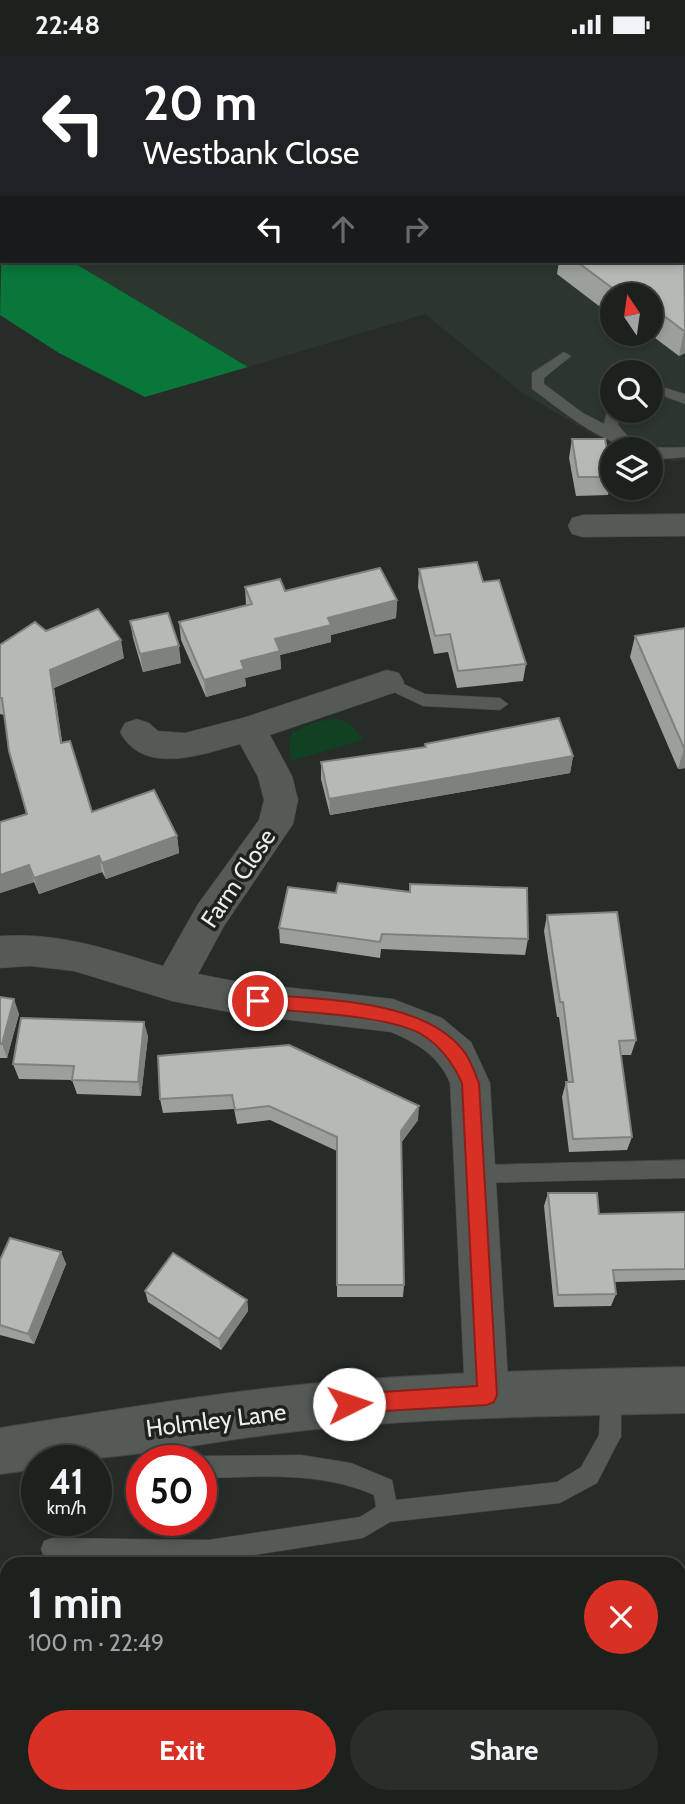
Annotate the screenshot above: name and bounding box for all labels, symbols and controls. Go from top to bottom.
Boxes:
text: 22:48 [35,9,100,41]
text: 20 m [143,73,257,132]
icon: left [28,77,119,168]
text: Westbank Close [143,133,359,172]
icon: left [251,210,289,248]
icon: ahead [324,210,362,248]
icon: right [397,210,435,248]
north arrow [600,283,663,347]
map controls [600,283,663,500]
button: search [600,360,663,423]
button: layers [600,437,663,500]
street label: Farm Close [195,823,281,933]
pin [228,971,288,1031]
icon: arrive [239,982,277,1020]
position arrow [312,1367,386,1441]
street label: Holmley Lane [144,1397,288,1443]
speed limit sign: 50 [126,1445,217,1536]
text: 41 [49,1460,84,1503]
text: km/h [47,1497,86,1519]
text: 1 min [28,1577,123,1629]
button: close [584,1580,658,1654]
text: 100 m · 22:49 [28,1629,164,1657]
button: Exit [28,1710,336,1790]
button: Share [350,1710,658,1790]

